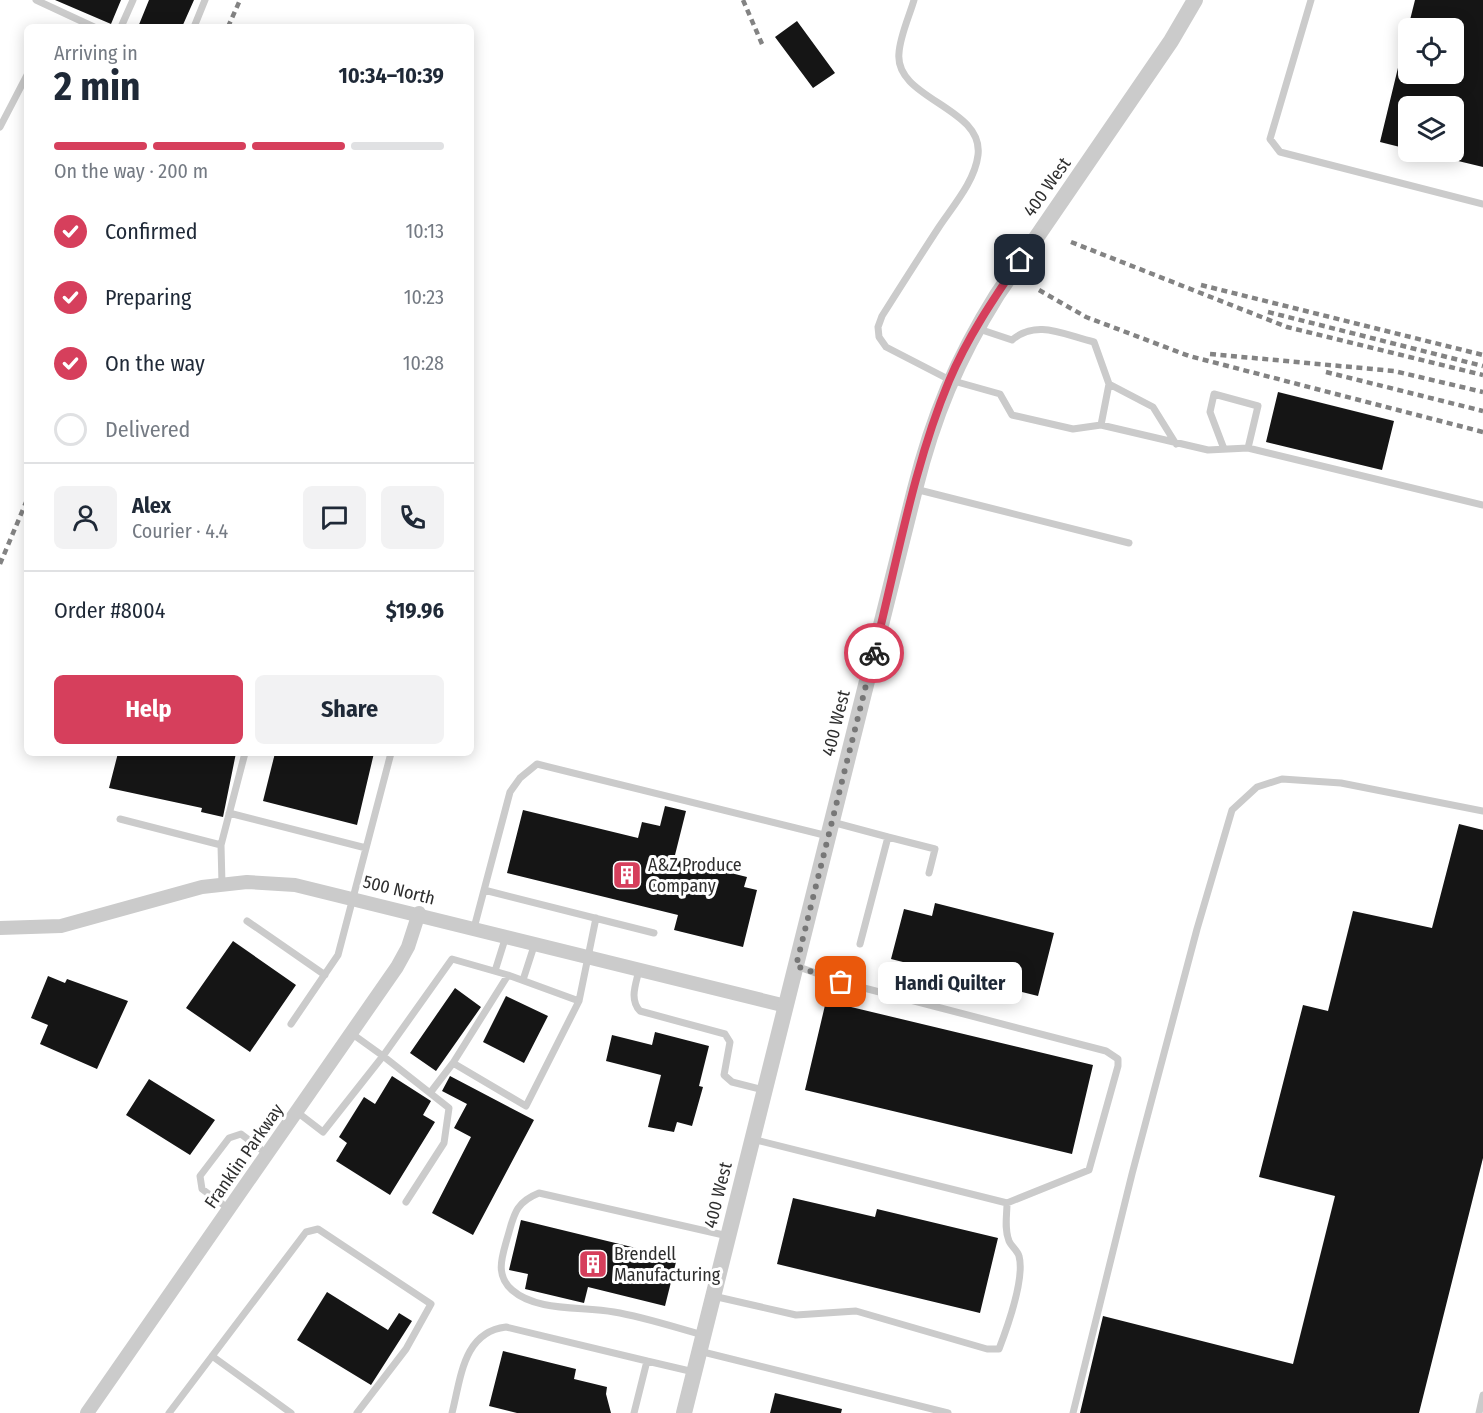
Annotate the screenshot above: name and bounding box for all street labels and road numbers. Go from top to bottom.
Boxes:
street label: 400 West [1019,153,1075,221]
street label: 400 West [817,688,855,758]
street label: 500 North [361,870,437,910]
street label: Franklin Parkway [200,1099,288,1213]
street label: 400 West [699,1160,737,1230]

